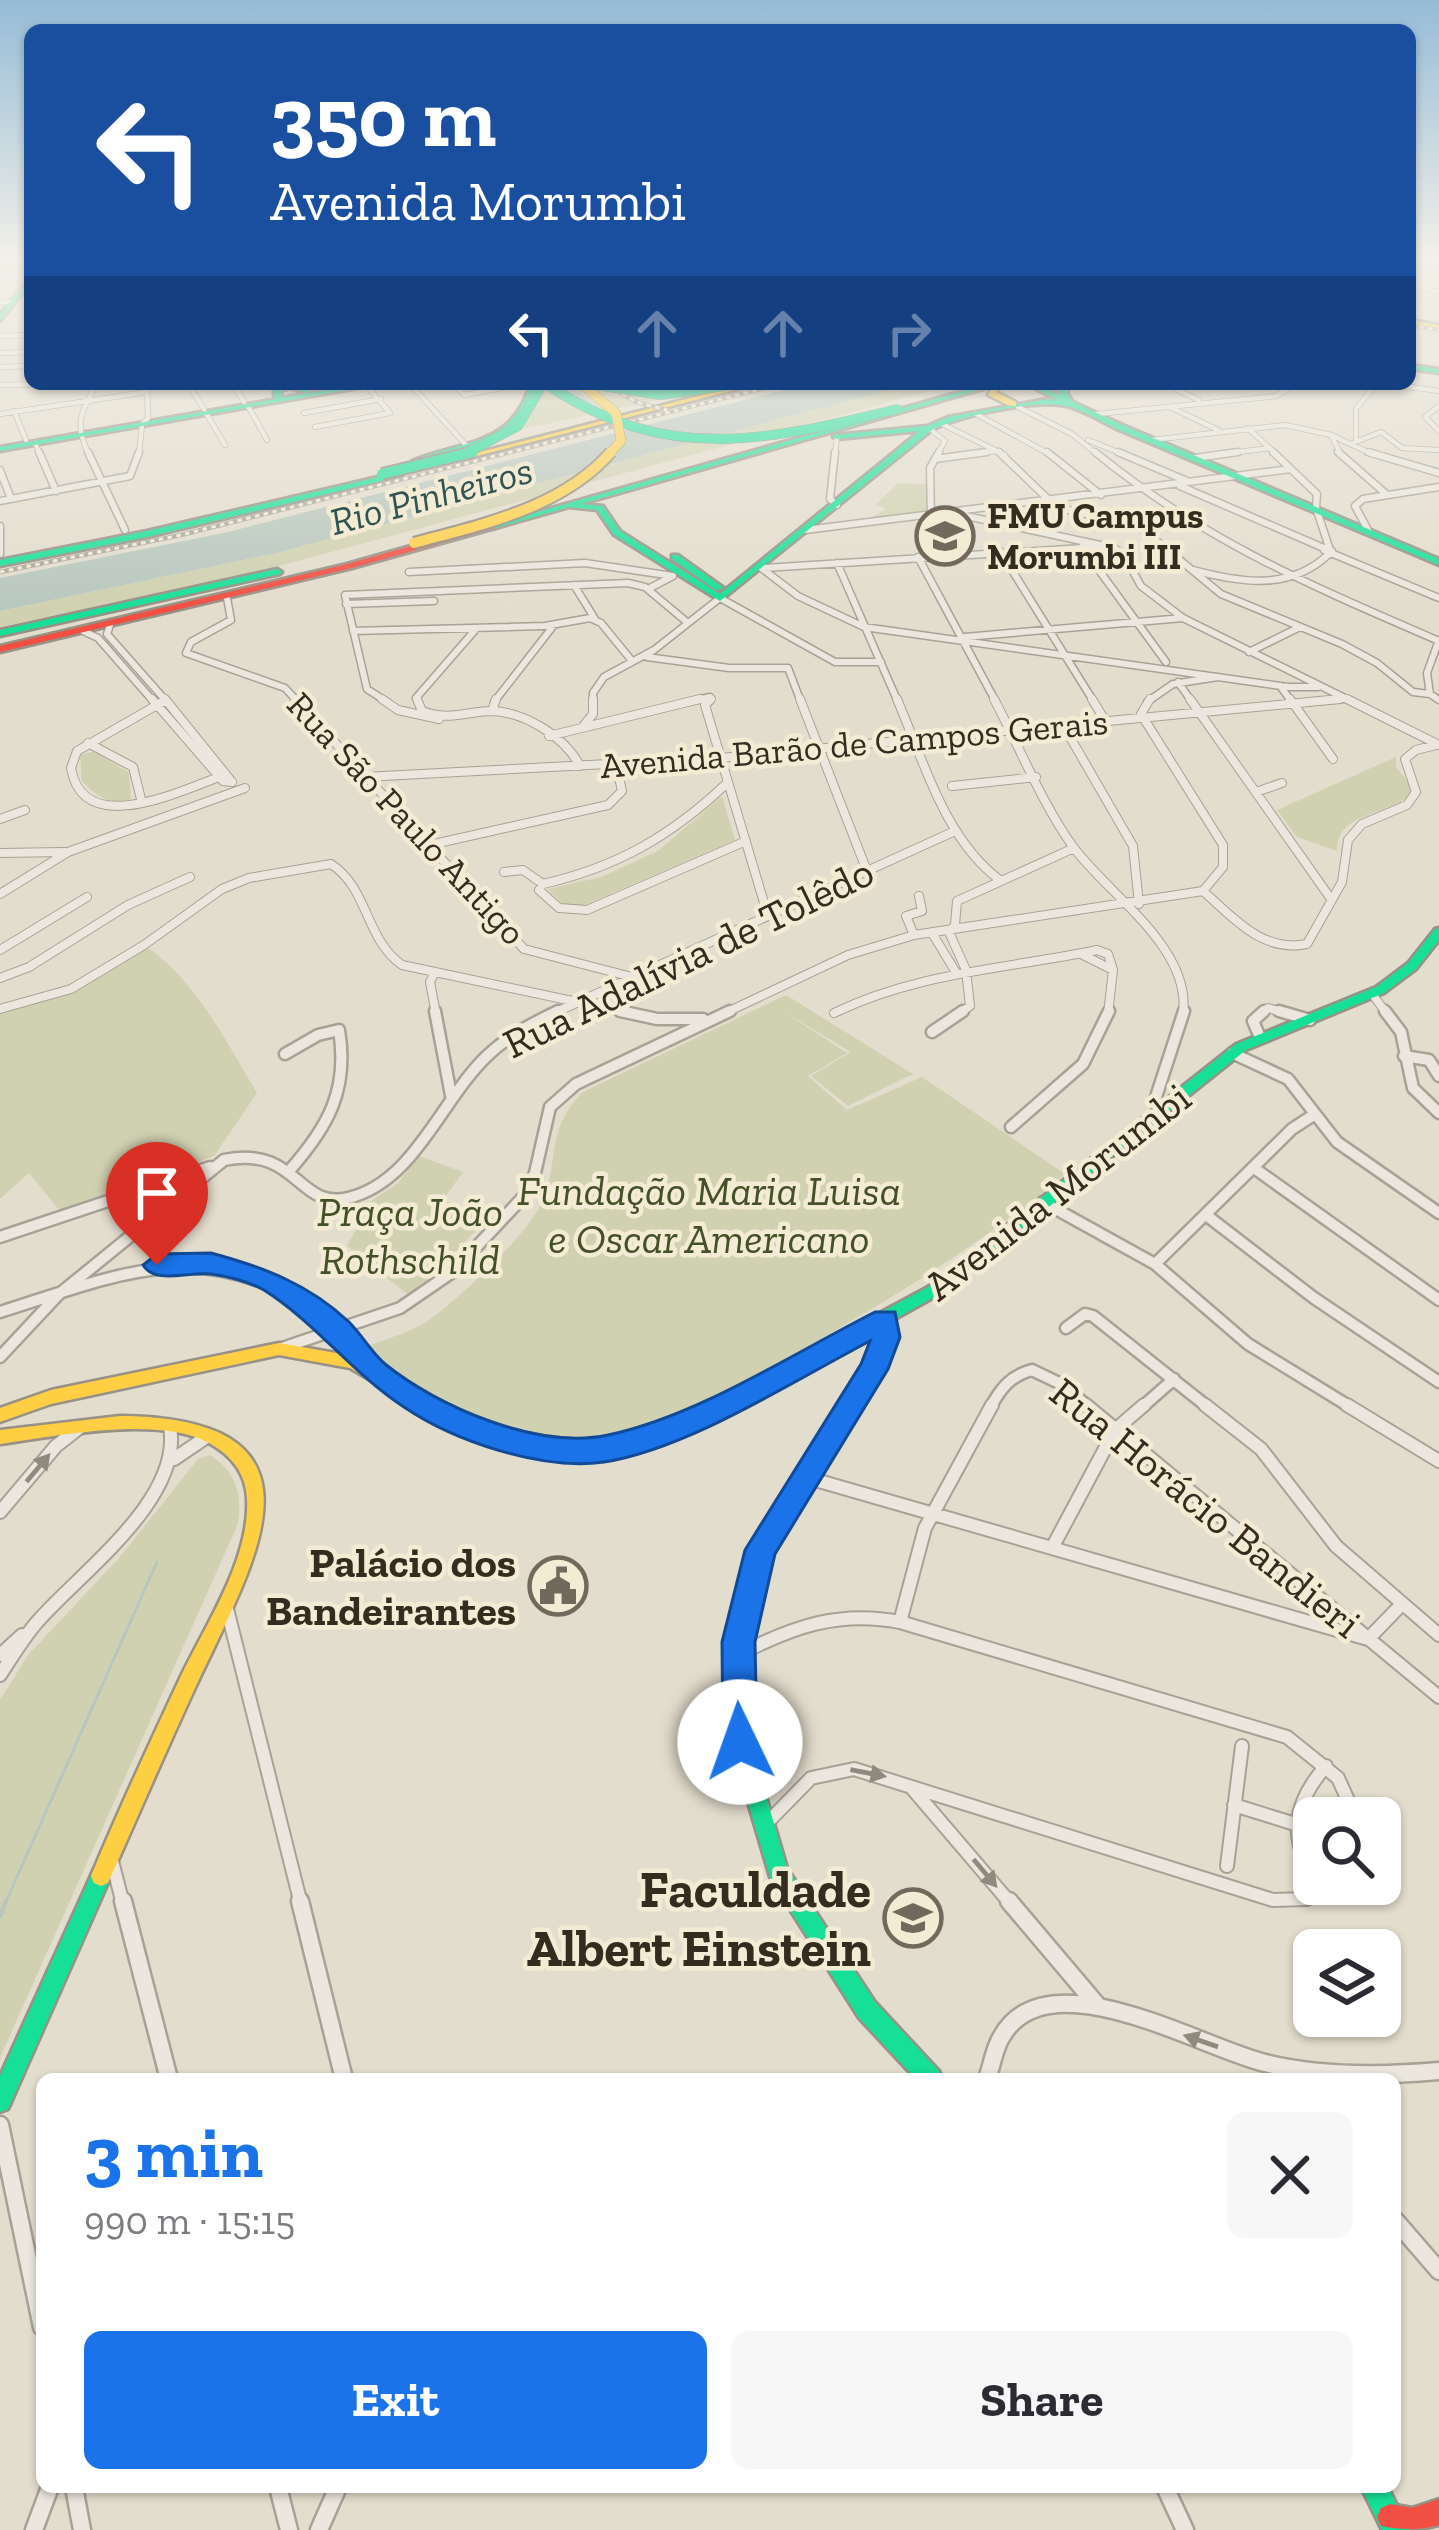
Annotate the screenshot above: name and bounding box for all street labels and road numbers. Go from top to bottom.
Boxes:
street label: Rua São Paulo Antigo [278,683,535,954]
street label: Avenida Barão de Campos Gerais [598,700,1110,787]
street label: Rua Adalívia de Tolêdo [495,846,882,1069]
street label: Avenida Morumbi [914,1072,1201,1311]
street label: Rua Horácio Bandieri [1040,1366,1372,1648]

